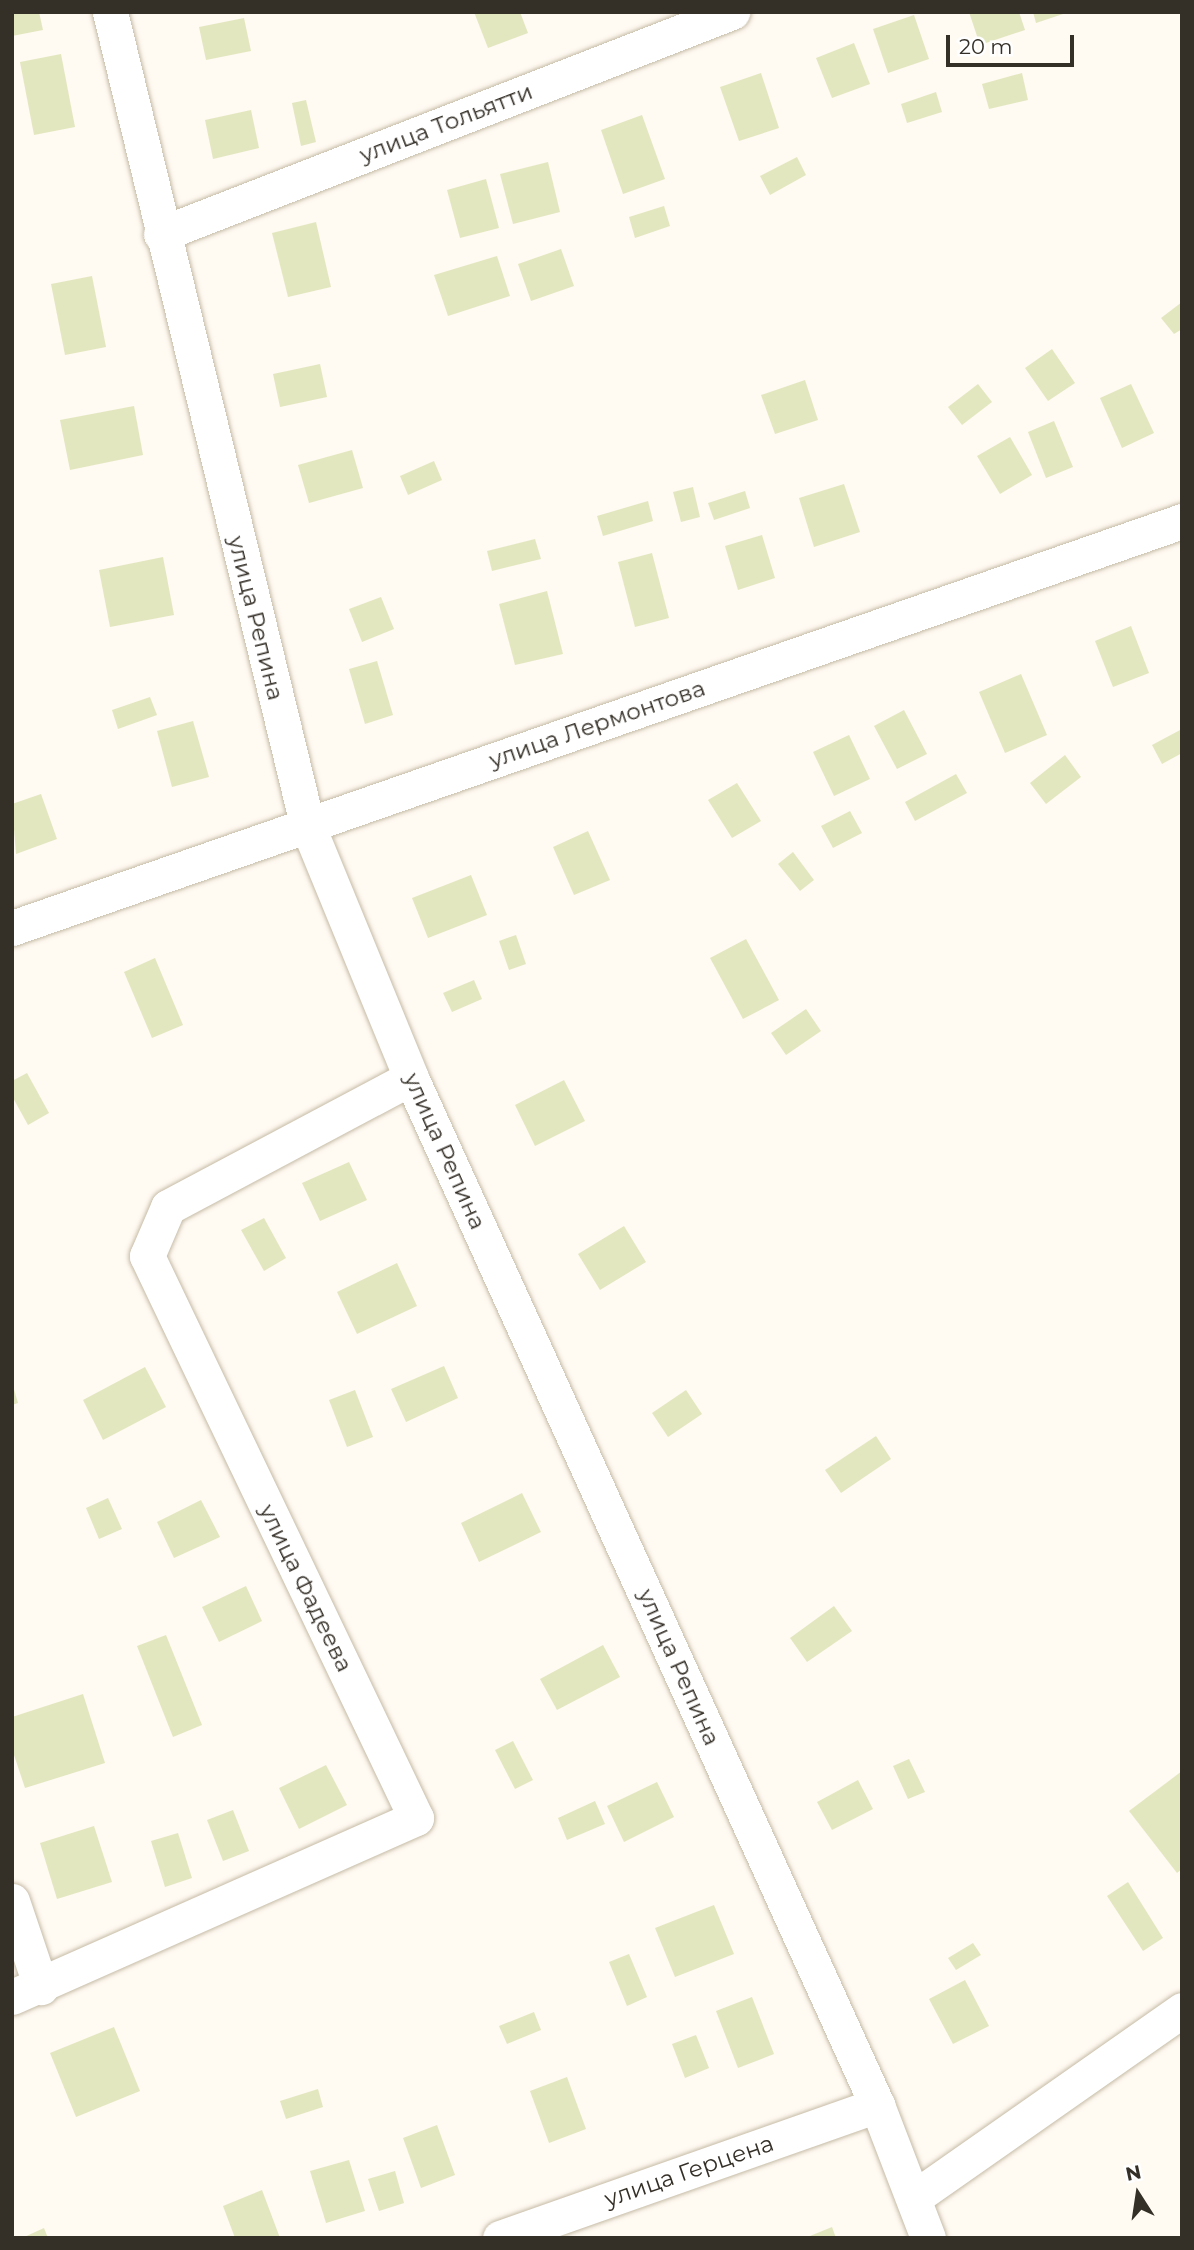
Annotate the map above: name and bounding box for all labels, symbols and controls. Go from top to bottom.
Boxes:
scale bar [949,21,1077,65]
text: 20 m [959,34,1013,59]
street label: улица Тольятти [356,77,536,169]
street label: улица Репина [222,533,290,703]
street label: улица Лермонтова [485,674,709,774]
street label: улица Репина [398,1069,492,1233]
street label: улица Фадеева [253,1500,359,1676]
street label: улица Репина [632,1585,726,1749]
street label: улица Герцена [601,2129,777,2213]
north arrow [1103,2159,1173,2229]
text: N [1124,2160,1143,2186]

